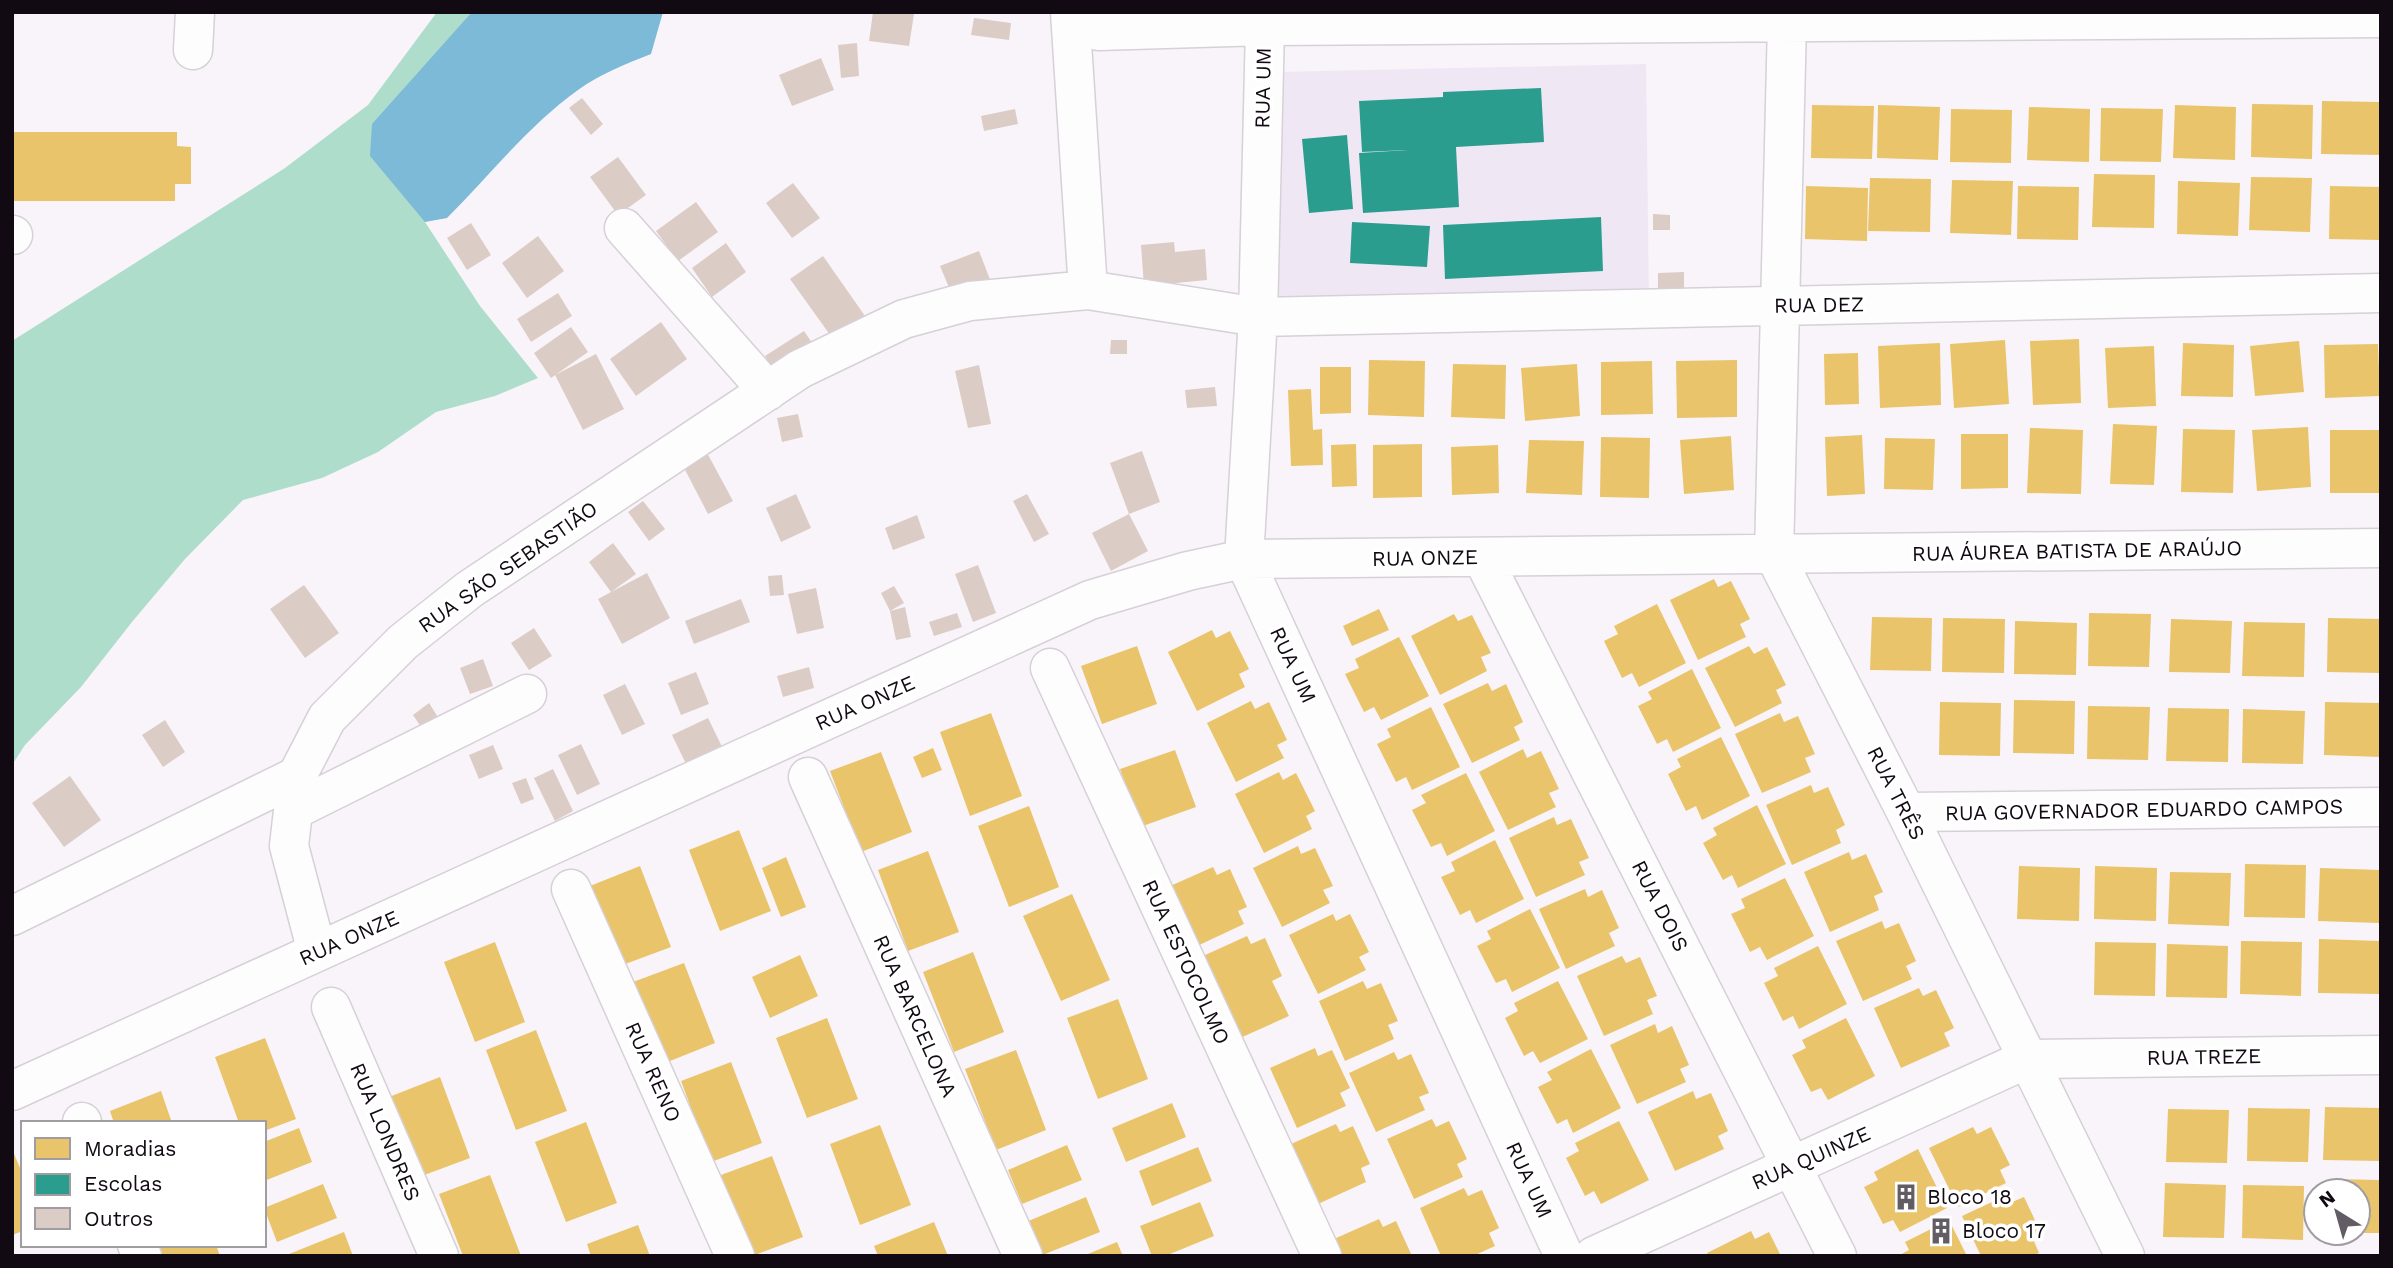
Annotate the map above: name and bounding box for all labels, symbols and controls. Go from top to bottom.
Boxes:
street label: RUA UM [1249,47,1276,129]
street label: RUA DEZ [1774,291,1864,318]
street label: RUA SÃO SEBASTIÃO [413,495,602,638]
street label: RUA ÁUREA BATISTA DE ARAÚJO [1912,535,2242,566]
street label: RUA ONZE [1372,544,1478,571]
street label: RUA UM [1265,623,1322,707]
street label: RUA ONZE [811,670,918,736]
street label: RUA TRÊS [1862,742,1931,844]
street label: RUA GOVERNADOR EDUARDO CAMPOS [1945,794,2343,825]
street label: RUA DOIS [1627,856,1694,956]
street label: RUA ESTOCOLMO [1137,875,1236,1048]
street label: RUA ONZE [295,905,402,971]
street label: RUA BARCELONA [869,931,962,1101]
street label: RUA RENO [620,1018,687,1126]
street label: RUA TREZE [2146,1043,2262,1070]
street label: RUA LONDRES [345,1059,426,1205]
street label: RUA QUINZE [1748,1120,1874,1195]
legend [21,1121,266,1247]
text: Moradias [84,1136,176,1161]
street label: RUA UM [1501,1138,1558,1222]
text: Escolas [84,1171,162,1196]
north arrow [2302,1177,2372,1247]
building icon: Bloco 18 [1891,1182,1921,1212]
place label: Bloco 18 [1927,1184,2012,1209]
text: N [2315,1185,2340,1212]
text: Outros [84,1206,153,1231]
building icon: Bloco 17 [1926,1216,1956,1246]
place label: Bloco 17 [1962,1218,2046,1243]

